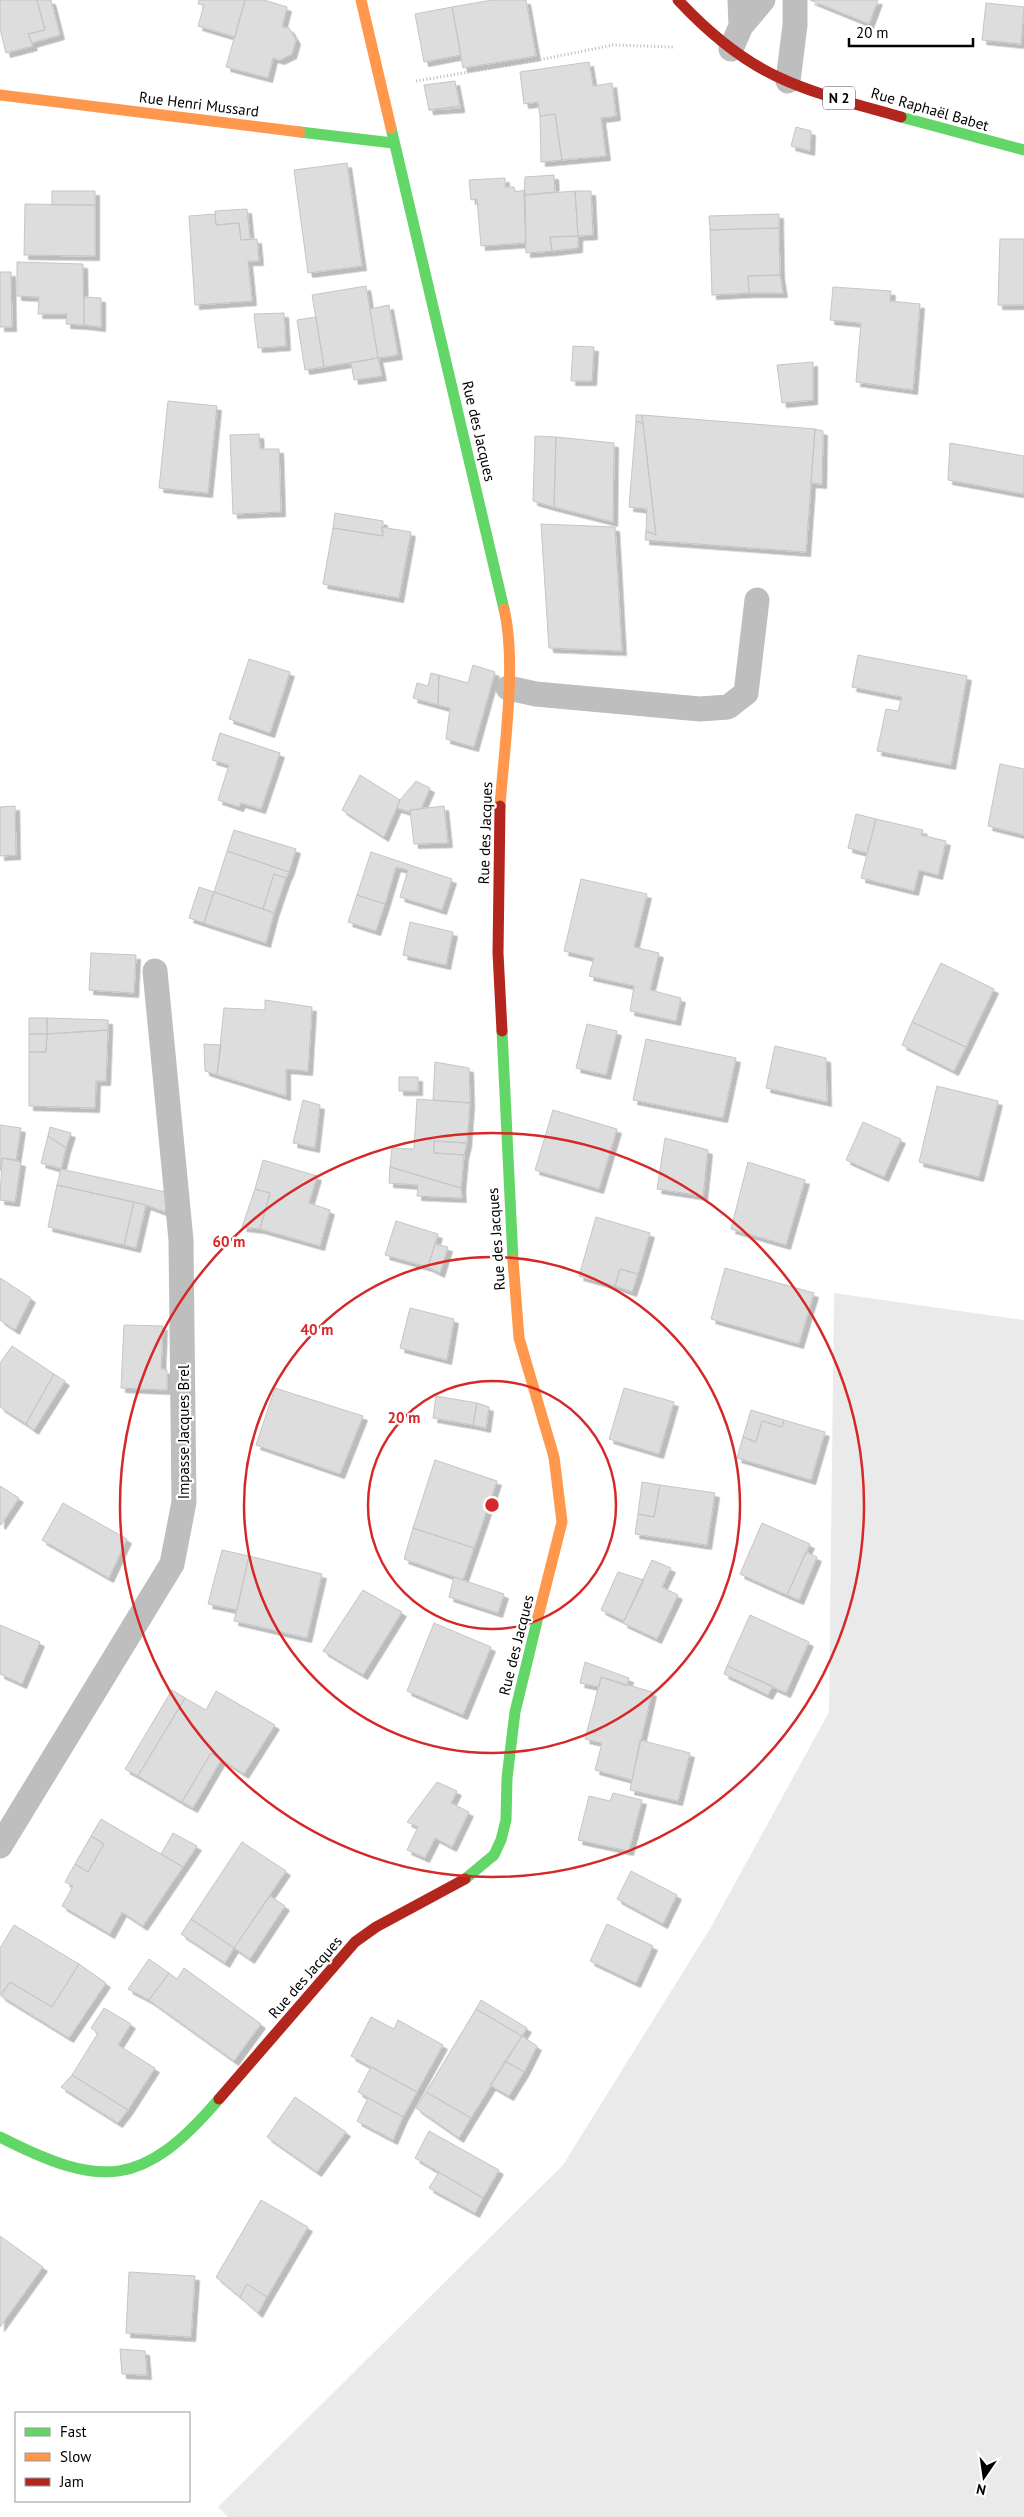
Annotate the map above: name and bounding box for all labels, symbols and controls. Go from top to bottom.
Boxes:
scale bar [849,15,973,47]
text: 20 m [856,23,889,42]
street label: Rue Raphaël Babet [869,83,991,135]
road number: N 2 [823,86,855,110]
street label: Rue Henri Mussard [138,87,260,121]
street label: Rue des Jacques [458,379,500,483]
street label: Rue des Jacques [474,781,496,885]
street label: Rue des Jacques [483,1187,509,1291]
text: 60 m [213,1232,245,1251]
text: 40 m [301,1320,333,1339]
street label: Impasse Jacques Brel [174,1364,193,1499]
text: 20 m [388,1408,420,1427]
centre of rings [483,1496,501,1514]
street label: Rue des Jacques [494,1593,538,1697]
street label: Rue des Jacques [264,1932,346,2022]
legend [15,2412,190,2502]
text: Fast [60,2422,87,2441]
text: Slow [60,2447,91,2466]
north arrow [959,2452,1009,2502]
text: Jam [59,2472,84,2491]
text: N [975,2480,988,2499]

